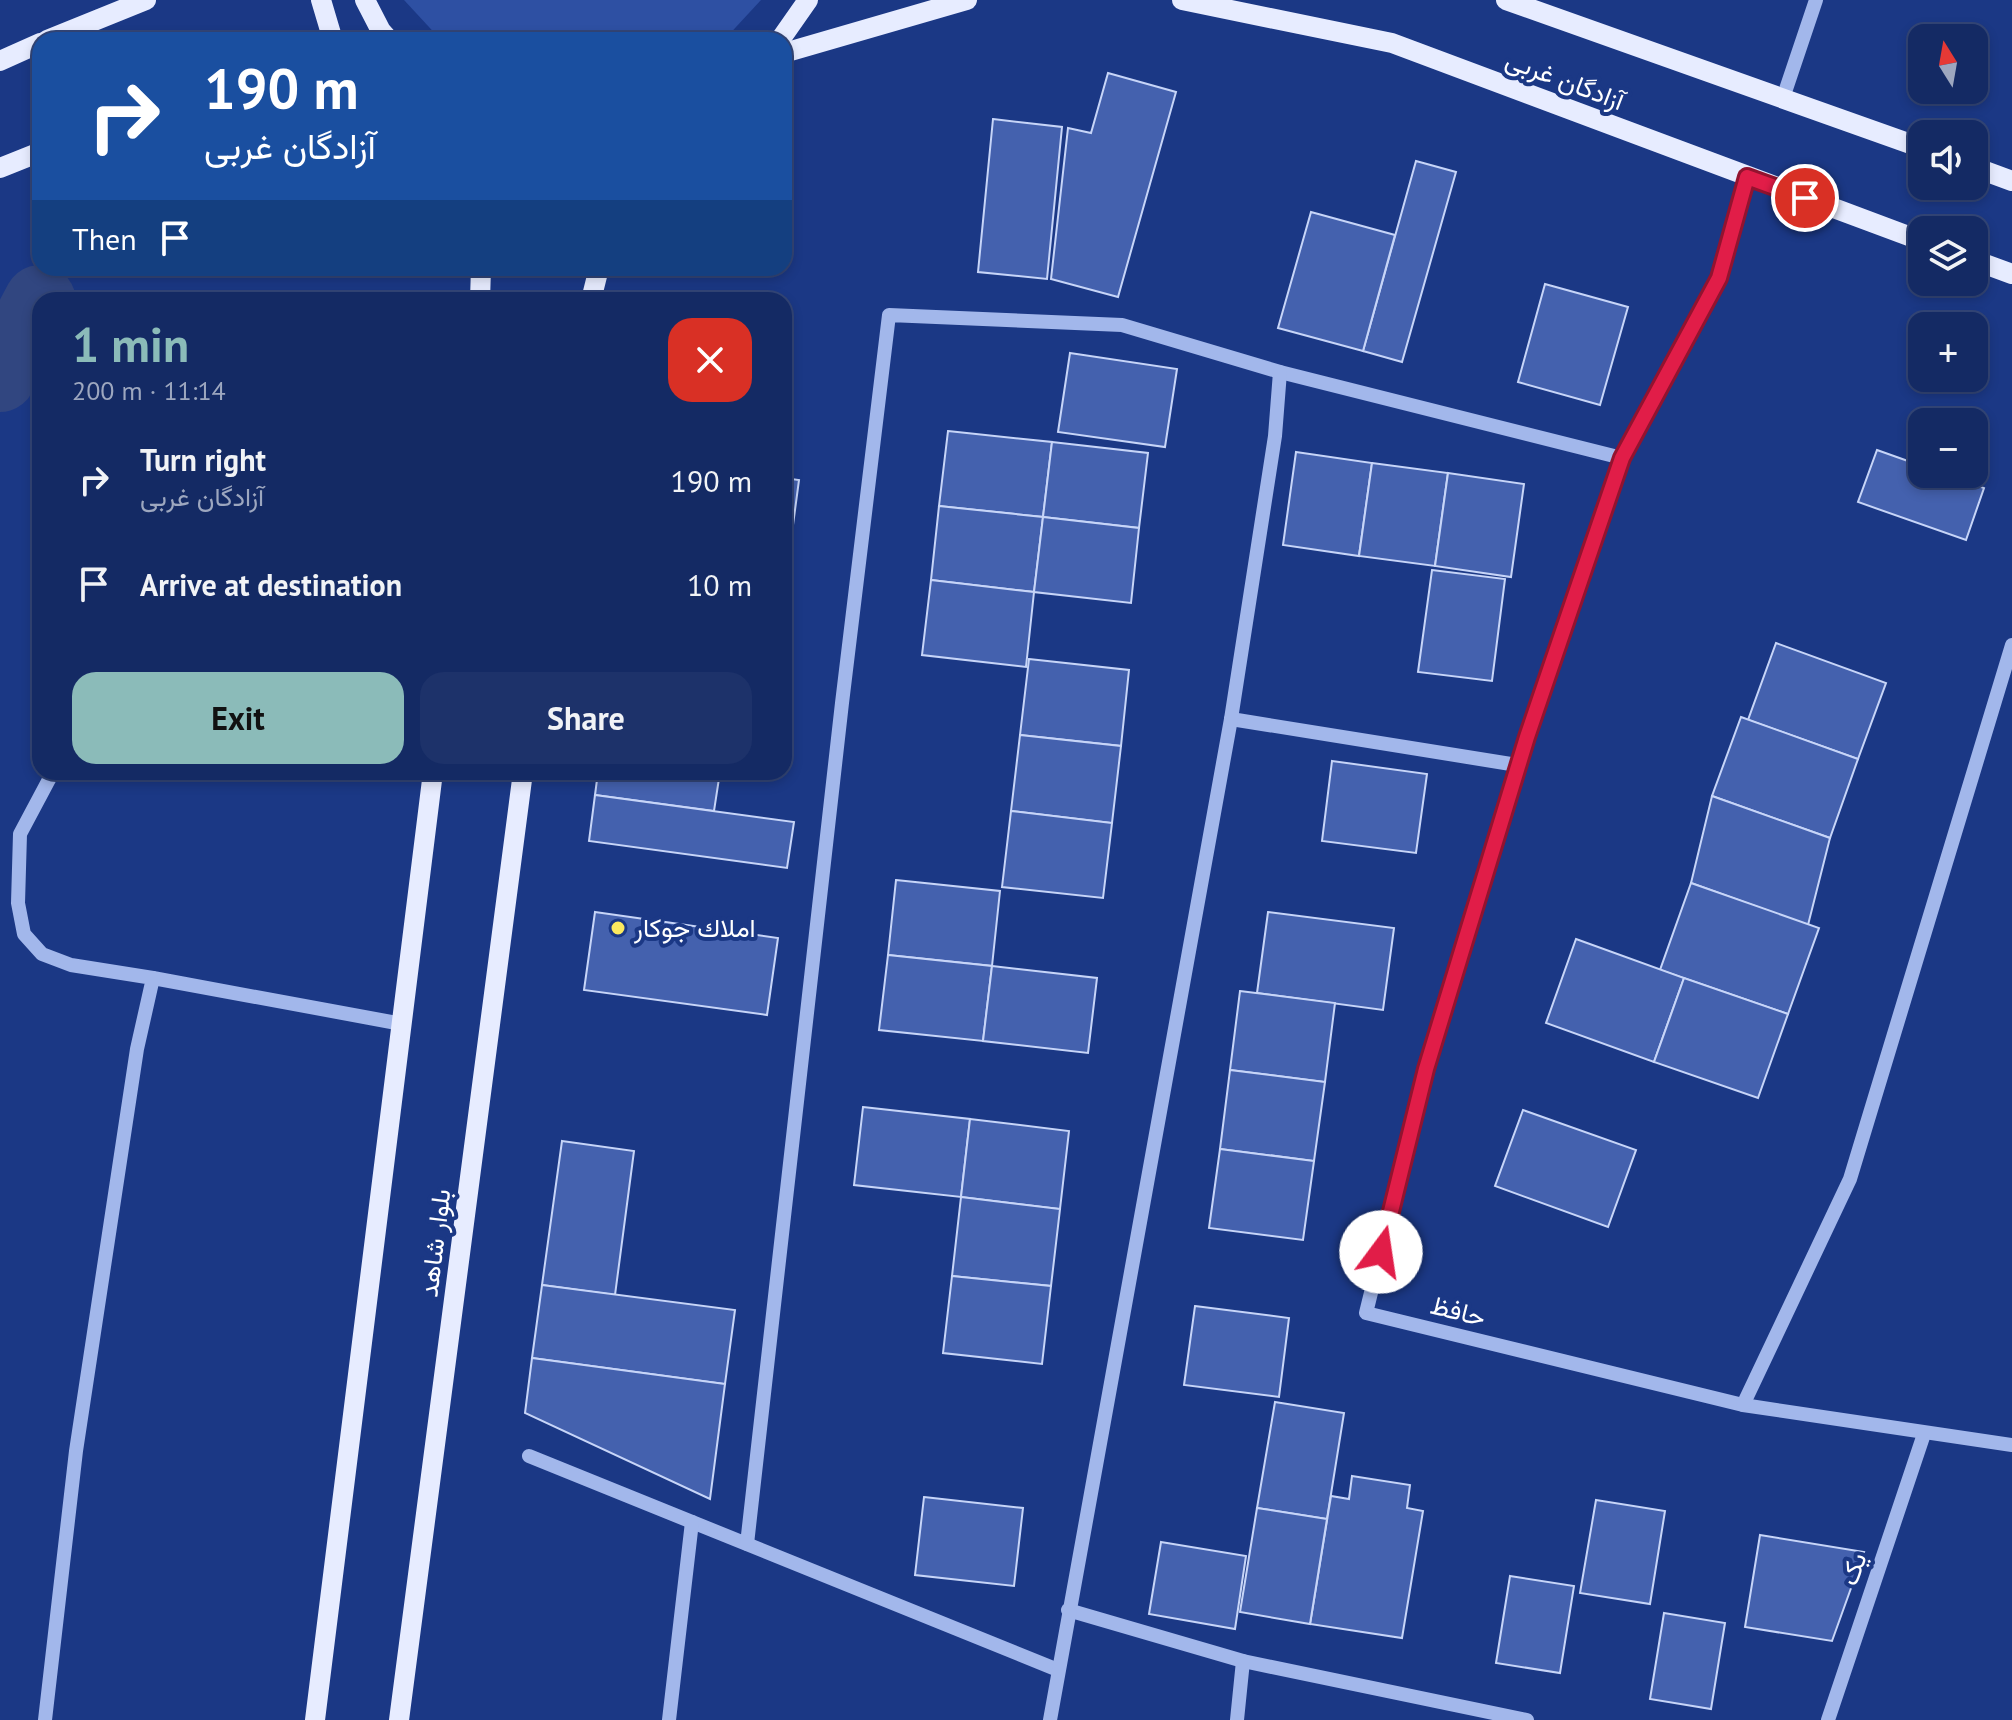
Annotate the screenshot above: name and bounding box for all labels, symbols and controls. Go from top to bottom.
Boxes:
north arrow [1908,24,1988,104]
map controls [1908,24,1988,488]
street label: آزادگان غربی [1501,42,1631,118]
text: 190 m [204,52,359,124]
icon: right [72,64,176,168]
button: sound [1908,120,1988,200]
text: آزادگان غربی [204,122,376,169]
pin [1771,164,1839,232]
icon: arrive [1783,176,1827,220]
icon: arrive [153,216,197,260]
button: layers [1908,216,1988,296]
text: Then [72,219,137,258]
button: + [1908,312,1988,392]
text: 1 min [72,313,189,375]
button: close [668,318,752,402]
text: 200 m · 11:14 [72,374,226,407]
button: − [1908,408,1988,488]
text: Turn right [140,440,266,479]
icon: right [72,458,116,502]
text: 190 m [671,461,752,500]
text: آزادگان غربی [140,480,264,513]
icon: arrive [72,562,116,606]
text: Arrive at destination [140,565,402,604]
text: 10 m [687,565,752,604]
button: Exit [72,672,404,764]
button: Share [420,672,752,764]
place label: املاك جوكار [633,911,756,944]
marker: املاك جوكار [609,919,627,937]
street label: بلوار شاهد [412,1187,457,1299]
position arrow [1339,1210,1423,1294]
street label: حافظ [1427,1288,1489,1333]
street label: یک [1832,1548,1873,1590]

